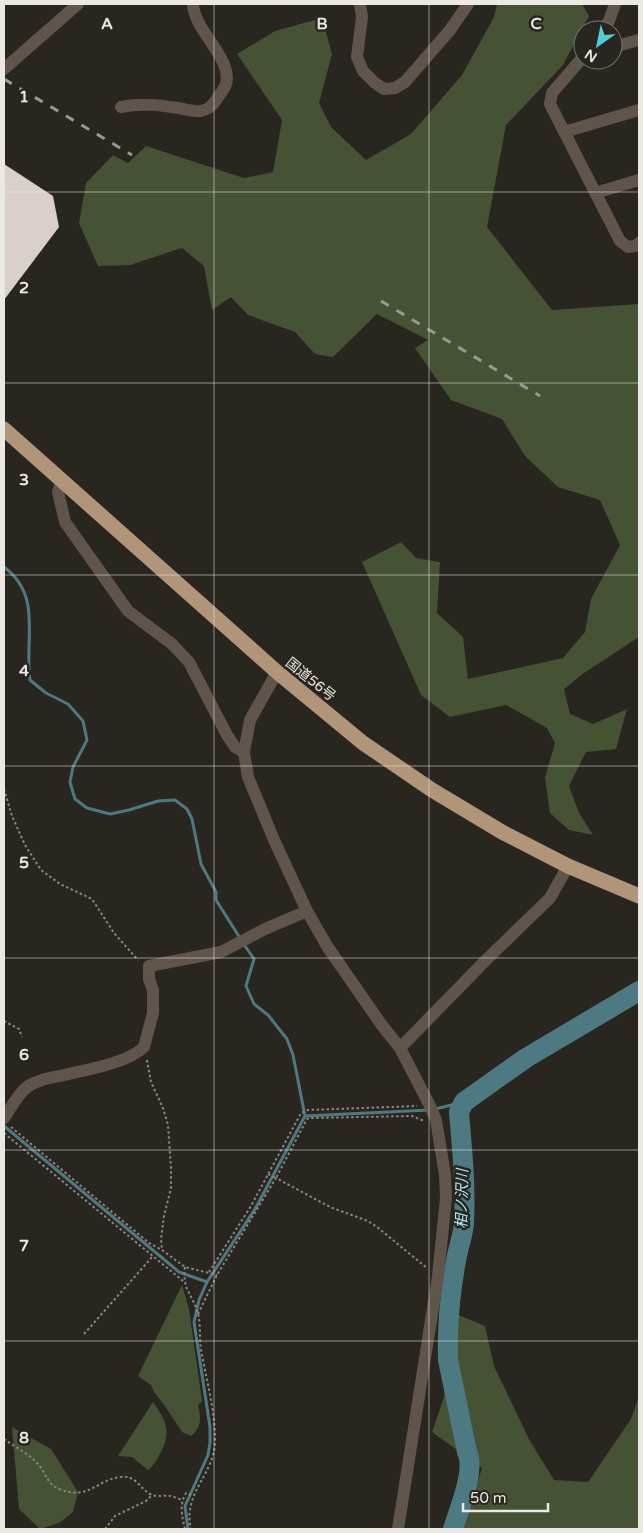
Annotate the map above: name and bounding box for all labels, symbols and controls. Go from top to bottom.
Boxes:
text: A [101,14,113,34]
text: B [316,14,328,34]
text: C [530,14,542,34]
north arrow [573,20,623,70]
text: N [582,45,601,66]
text: 1 [19,87,29,107]
text: 2 [19,278,29,298]
text: 3 [19,470,29,490]
street label: 国道56号 [282,654,339,705]
text: 4 [19,661,29,681]
text: 5 [19,853,29,873]
text: 6 [19,1045,29,1065]
water label: 相ノ沢川 [452,1167,472,1229]
text: 7 [19,1236,29,1256]
text: 8 [19,1428,29,1448]
scale bar [463,1480,548,1512]
text: 50 m [470,1489,507,1507]

